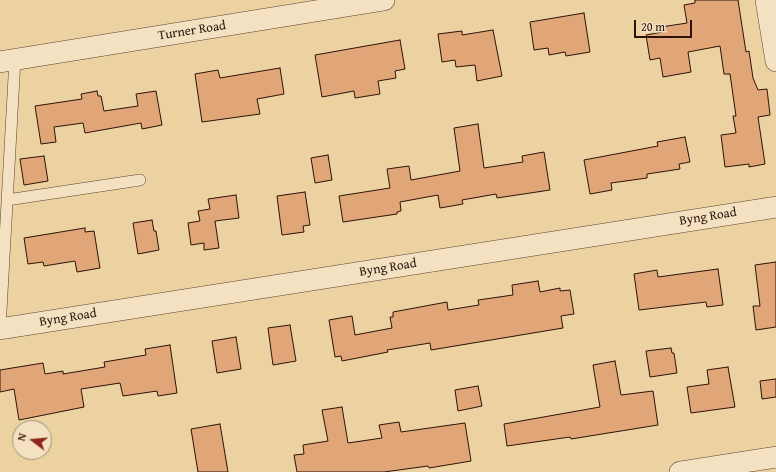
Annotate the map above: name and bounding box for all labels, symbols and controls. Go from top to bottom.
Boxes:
scale bar [636,12,694,38]
street label: Turner Road [157,18,227,44]
text: 20 m [641,18,665,35]
street label: Byng Road [678,205,738,229]
street label: Byng Road [358,256,418,280]
street label: Byng Road [38,306,98,330]
north arrow [12,420,52,460]
text: N [13,431,30,443]

